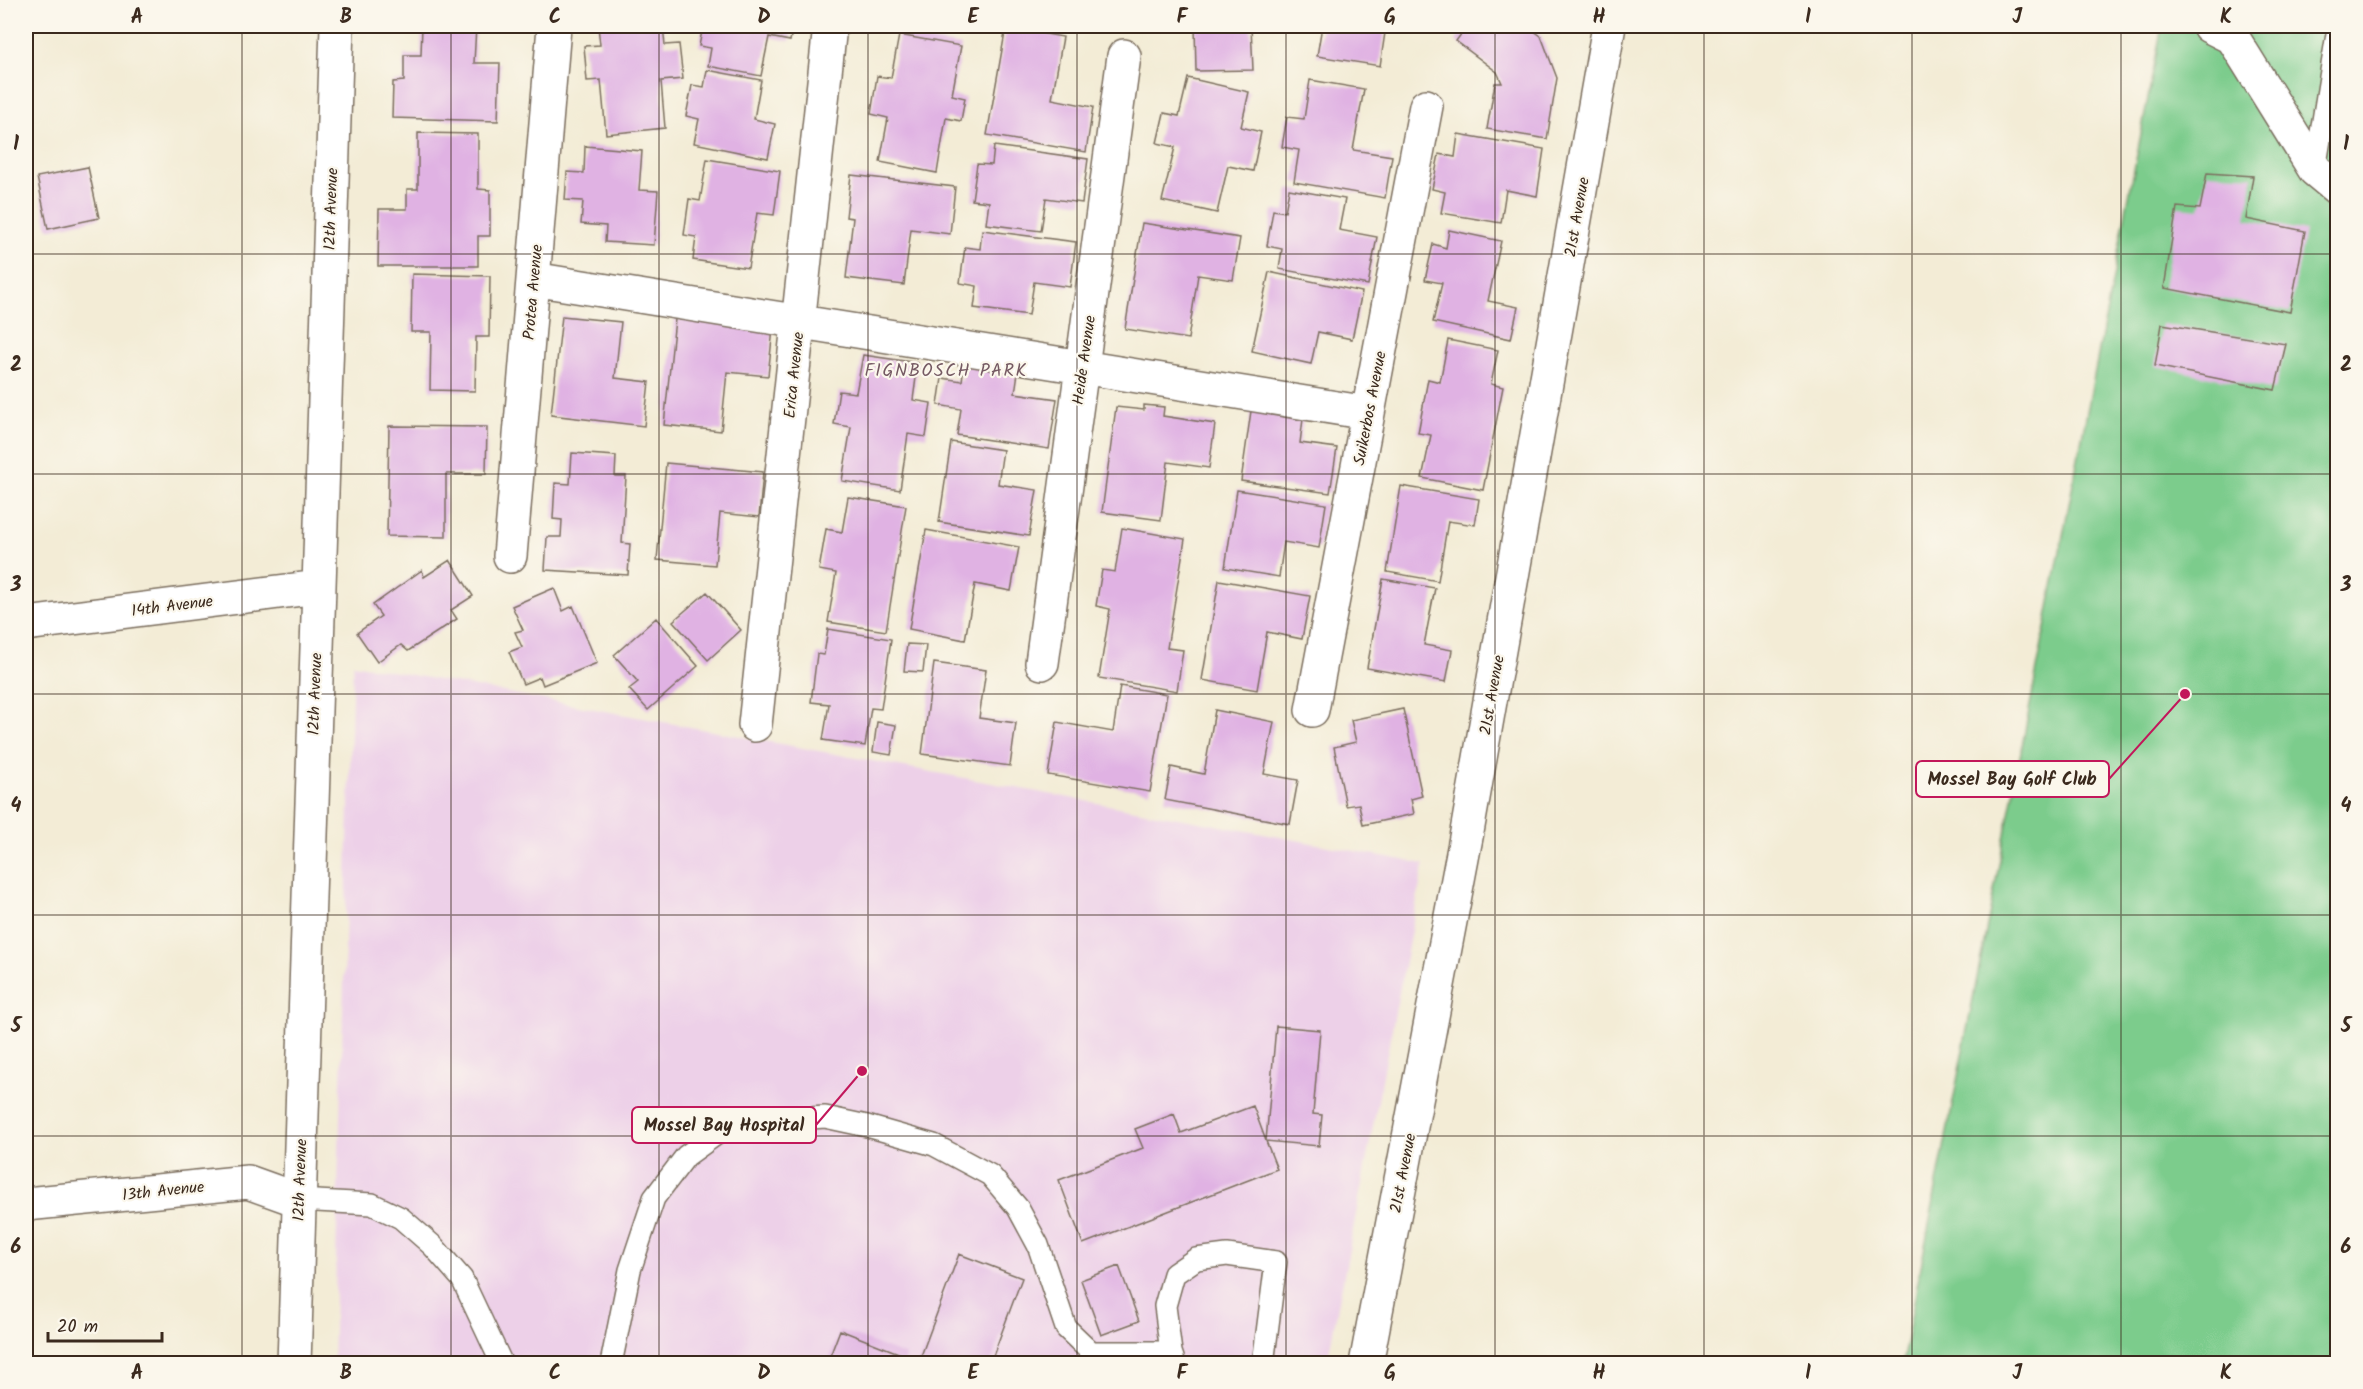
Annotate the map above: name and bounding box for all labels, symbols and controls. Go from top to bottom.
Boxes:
text: A [131,2,143,34]
text: B [340,2,352,34]
text: C [549,2,561,34]
text: D [757,2,771,34]
text: E [967,2,979,34]
text: F [1177,2,1189,34]
text: G [1384,2,1396,34]
text: H [1592,2,1606,34]
text: I [1805,2,1811,34]
text: J [2012,2,2023,34]
text: K [2220,2,2232,34]
text: 1 [13,129,19,161]
text: 1 [2343,129,2349,161]
street label: 12th Avenue [318,167,345,251]
street label: 21st Avenue [1558,175,1597,259]
street label: Protea Avenue [517,243,550,341]
street label: Heide Avenue [1066,314,1103,407]
street label: Erica Avenue [778,331,811,420]
street label: Suikerbos Avenue [1347,349,1394,468]
text: 2 [10,350,22,382]
text: 2 [2340,350,2352,382]
district label: FIGNBOSCH PARK [864,357,1028,386]
text: 3 [10,570,22,602]
text: 3 [2340,570,2352,602]
street label: 14th Avenue [130,589,214,624]
street label: 12th Avenue [302,652,329,736]
street label: 21st Avenue [1473,653,1512,737]
callout: Mossel Bay Golf Club [1916,761,2109,797]
text: Mossel Bay Golf Club [1927,766,2097,795]
text: 4 [11,791,22,823]
text: 4 [2341,791,2352,823]
text: 5 [10,1011,23,1043]
text: 5 [2340,1011,2353,1043]
callout: Mossel Bay Hospital [632,1107,816,1143]
text: Mossel Bay Hospital [644,1112,805,1141]
street label: 21st Avenue [1383,1131,1423,1215]
street label: 12th Avenue [287,1138,314,1222]
street label: 13th Avenue [121,1175,205,1208]
text: 6 [11,1232,22,1264]
text: 6 [2341,1232,2352,1264]
scale bar [48,1305,162,1343]
text: 20 m [57,1313,98,1342]
text: A [131,1358,143,1389]
text: B [340,1358,352,1389]
text: C [549,1358,561,1389]
text: D [757,1358,771,1389]
text: E [967,1358,979,1389]
text: F [1177,1358,1189,1389]
text: G [1384,1358,1396,1389]
text: H [1592,1358,1606,1389]
text: I [1805,1358,1811,1389]
text: J [2012,1358,2023,1389]
text: K [2220,1358,2232,1389]

